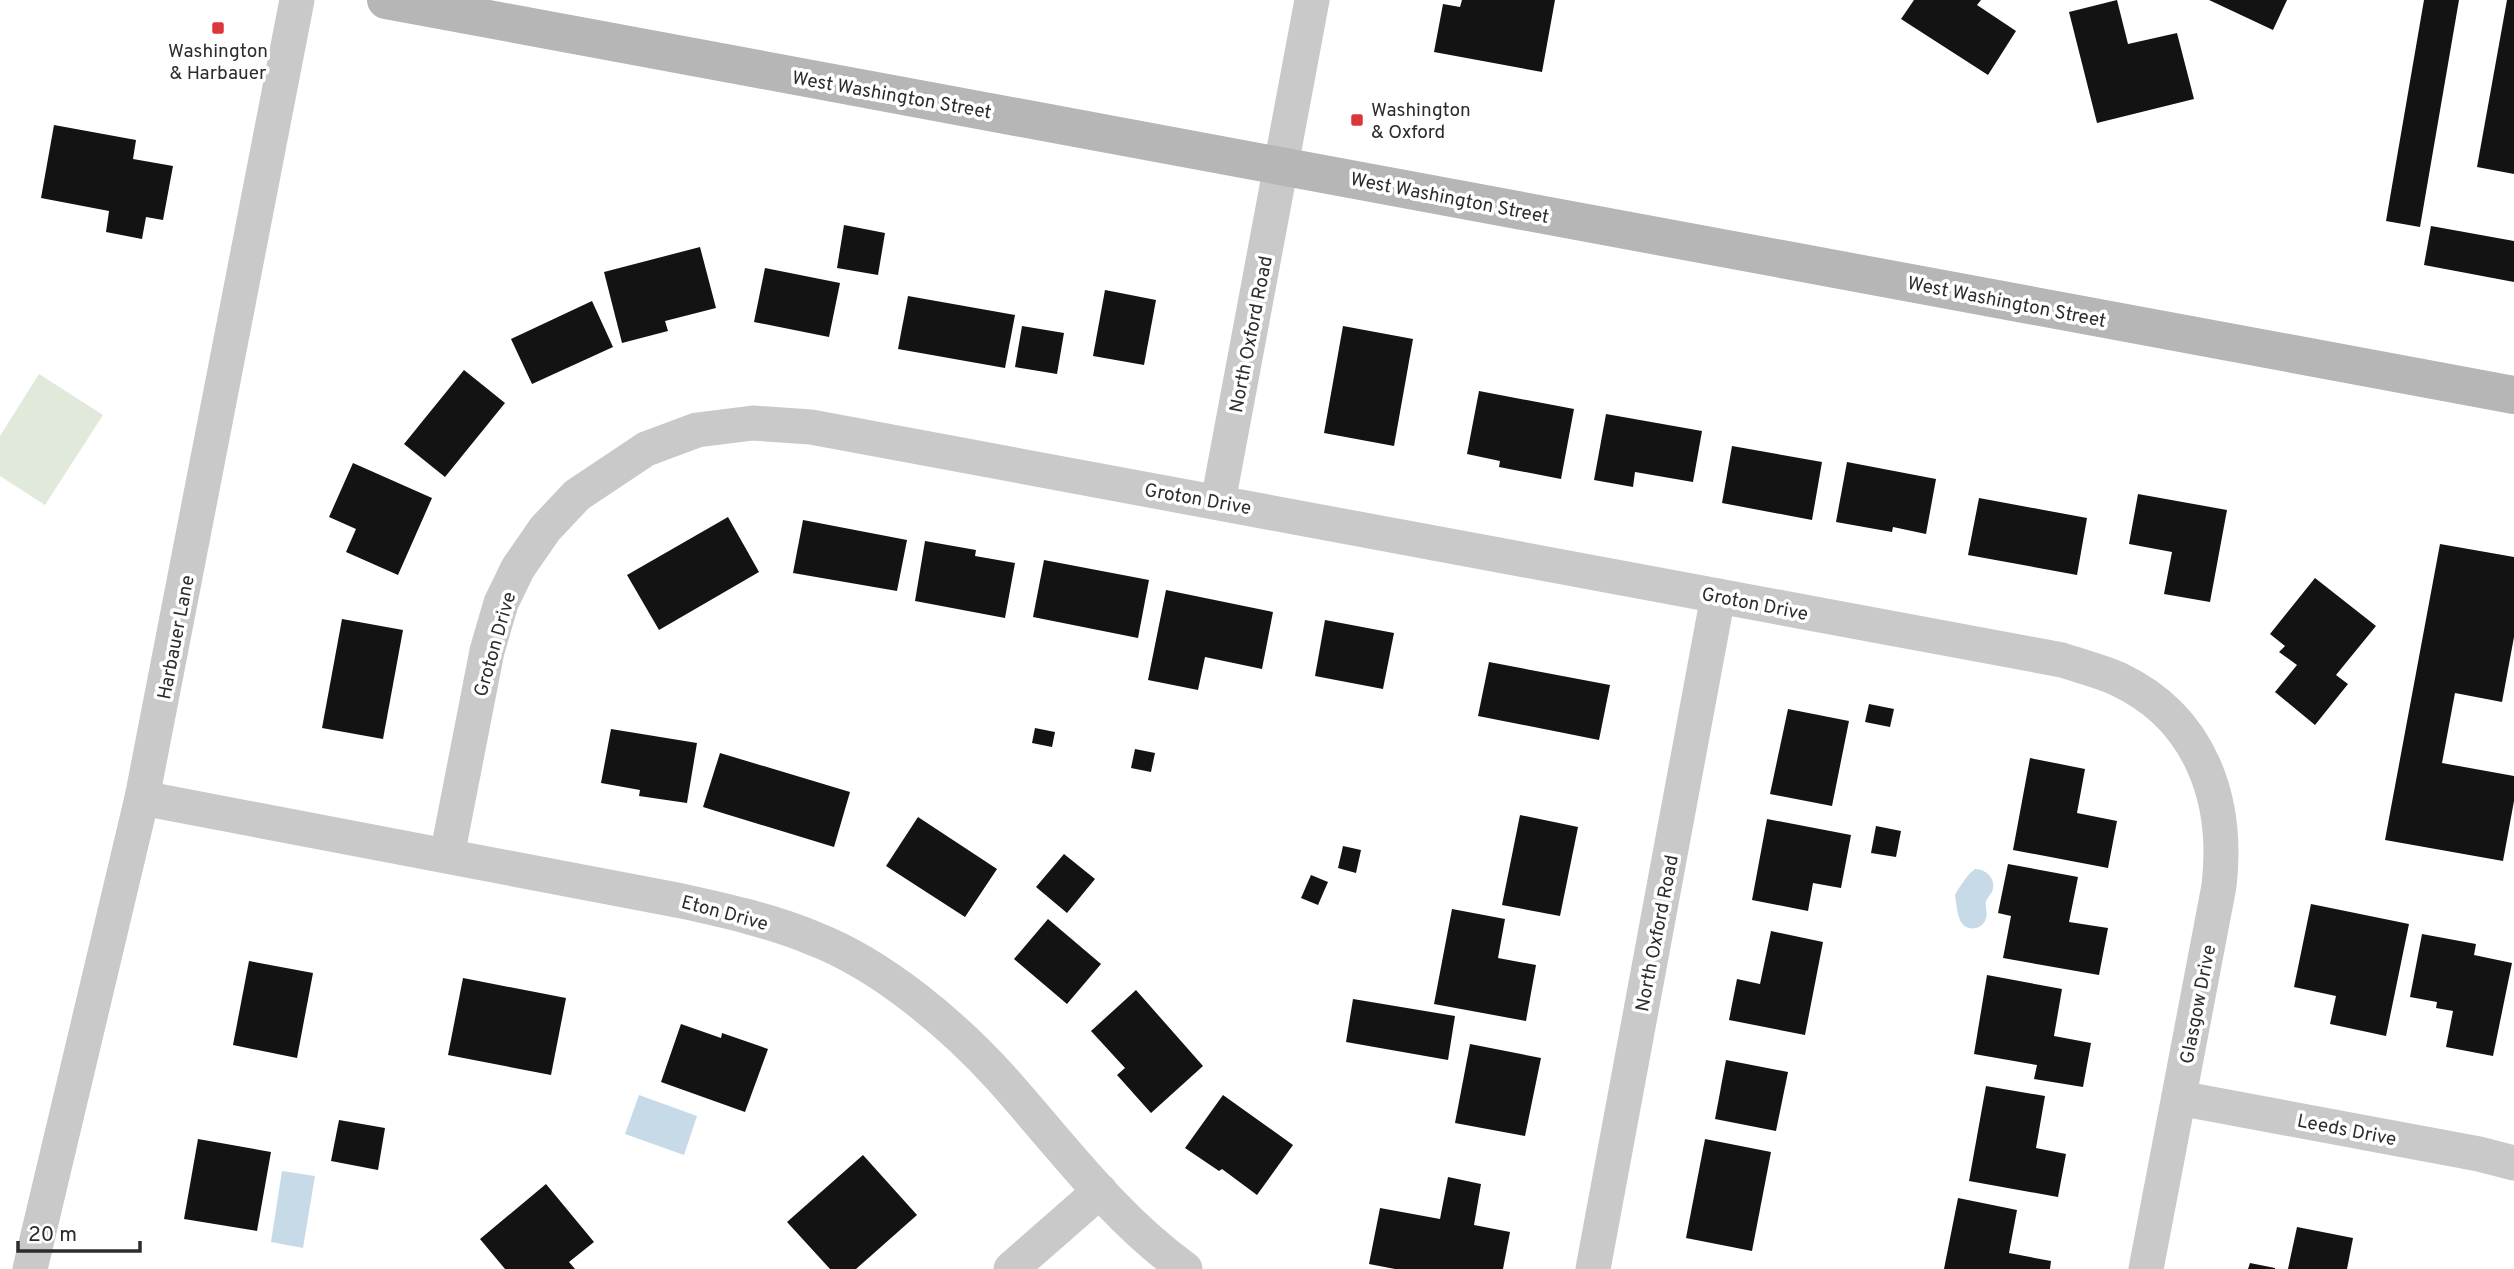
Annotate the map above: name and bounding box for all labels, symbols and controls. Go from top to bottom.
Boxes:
marker: Washington & Harbauer [210,20,226,36]
place label: Washington & Harbauer [168,40,268,86]
street label: West Washington Street [790,67,993,125]
place label: Washington & Oxford [1371,99,1471,145]
marker: Washington & Oxford [1349,112,1365,128]
street label: West Washington Street [1348,168,1551,230]
street label: North Oxford Road [1225,254,1279,415]
street label: West Washington Street [1905,272,2108,334]
street label: Groton Drive [1142,479,1253,521]
street label: Harbauer Lane [153,573,201,702]
street label: Groton Drive [1699,583,1810,627]
street label: Groton Drive [469,589,522,700]
street label: North Oxford Road [1631,853,1685,1014]
street label: Eton Drive [678,891,771,937]
street label: Glasgow Drive [2176,943,2222,1066]
street label: Leeds Drive [2295,1110,2398,1152]
scale bar [18,1210,140,1254]
text: 20 m [28,1222,77,1249]

